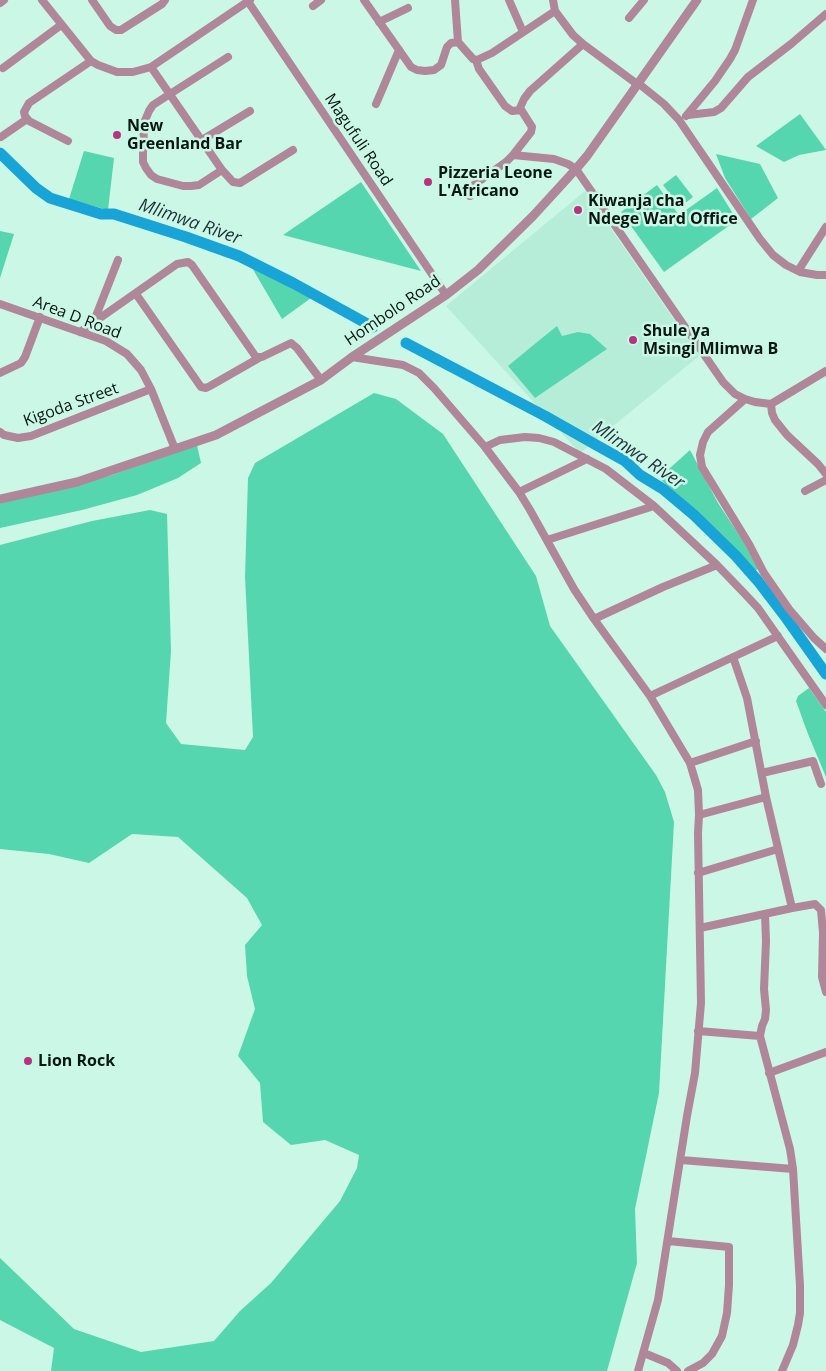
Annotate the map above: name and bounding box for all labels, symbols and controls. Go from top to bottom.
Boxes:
street label: Magufuli Road [320,90,396,190]
place label: New Greenland Bar [127,116,242,154]
marker: New Greenland Bar [111,129,123,141]
place label: Pizzeria Leone L'Africano [438,163,552,201]
marker: Pizzeria Leone L'Africano [422,176,434,188]
place label: Kiwanja cha Ndege Ward Office [588,191,738,229]
water label: Mlimwa River [136,194,244,250]
marker: Kiwanja cha Ndege Ward Office [572,204,584,216]
street label: Hombolo Road [341,272,445,350]
street label: Area D Road [30,292,124,344]
place label: Shule ya Msingi Mlimwa B [643,321,778,359]
marker: Shule ya Msingi Mlimwa B [627,334,639,346]
street label: Kigoda Street [21,379,121,431]
water label: Mlimwa River [588,416,688,494]
place label: Lion Rock [38,1051,115,1071]
marker: Lion Rock [22,1055,34,1067]

